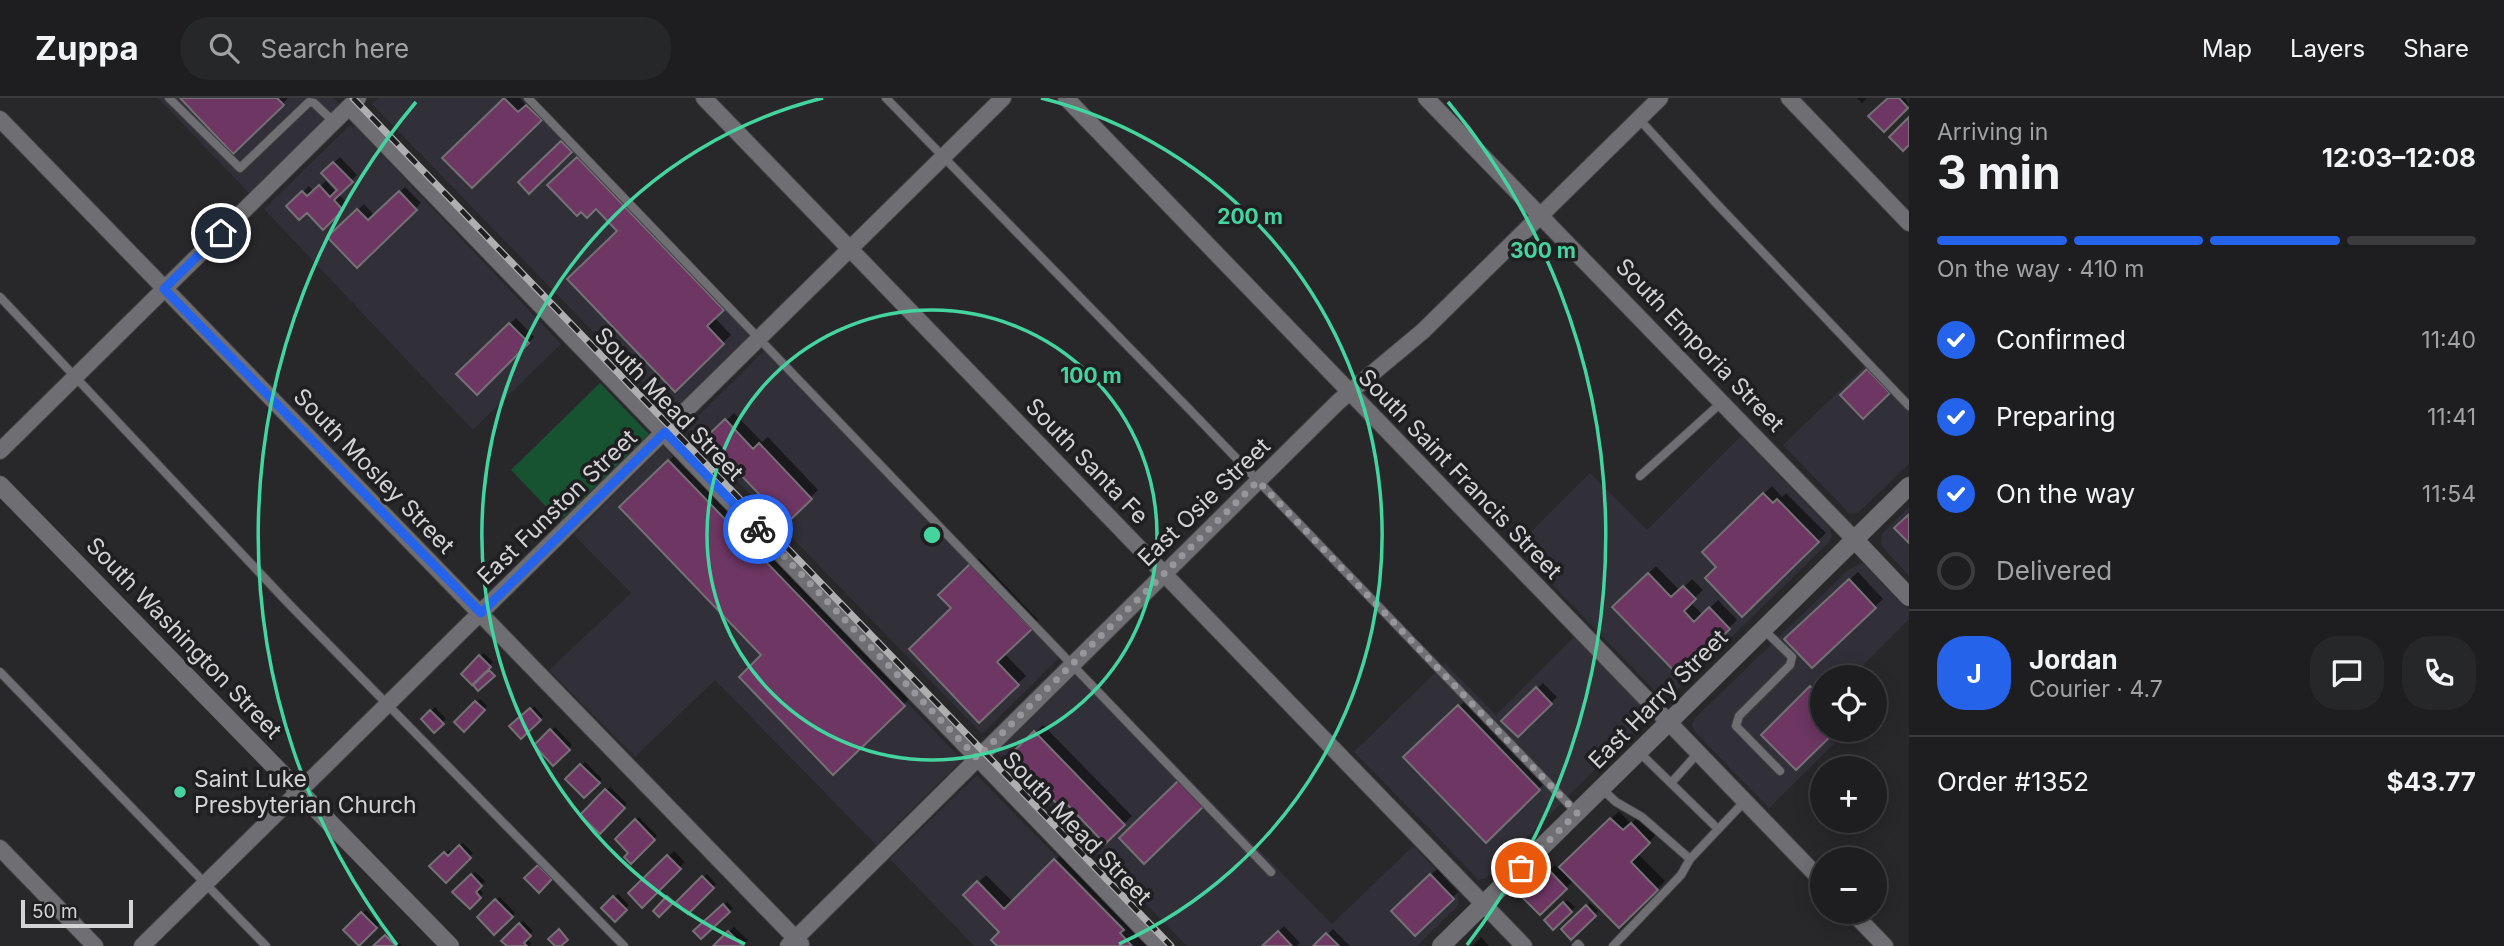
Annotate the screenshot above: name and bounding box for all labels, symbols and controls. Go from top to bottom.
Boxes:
search box [181,17,671,80]
text: Zuppa [35,28,139,68]
icon: search [205,29,243,67]
text: Search here [261,33,409,64]
text: Map [2202,34,2252,63]
text: Layers [2290,34,2365,63]
text: Share [2403,34,2469,63]
text: Arriving in [1937,118,2048,146]
text: 12:03–12:08 [2322,142,2476,173]
text: 3 min [1937,144,2061,200]
pin [191,203,251,263]
text: 200 m [1217,204,1283,229]
icon: home [202,214,240,252]
text: 300 m [1510,238,1576,263]
street label: South Emporia Street [1610,252,1790,438]
text: On the way · 410 m [1937,255,2144,283]
street label: South Mead Street [589,321,750,487]
icon: check [1937,321,1975,359]
text: Confirmed [1996,324,2126,355]
text: 11:40 [2421,326,2476,354]
text: 100 m [1060,363,1122,388]
street label: South Saint Francis Street [1352,363,1568,585]
street label: South Mosley Street [288,382,461,560]
street label: South Santa Fe [1020,392,1154,530]
icon: check [1937,398,1975,436]
text: Preparing [1996,401,2116,432]
text: 11:41 [2427,403,2476,431]
street label: East Funston Street [471,423,643,590]
street label: East Osie Street [1132,432,1276,572]
icon: check [1937,475,1975,513]
text: On the way [1996,478,2135,509]
text: 11:54 [2422,480,2476,508]
courier [723,494,793,564]
icon: bike [739,510,777,548]
centre of rings [920,523,944,547]
street label: South Washington Street [80,531,288,745]
text: Delivered [1996,555,2112,586]
street label: East Harry Street [1583,623,1734,774]
button: chat [2310,636,2384,710]
button: phone [2402,636,2476,710]
text: Jordan [2029,644,2118,675]
text: J [1966,658,1982,689]
map controls [1810,665,1887,924]
button: locate [1810,665,1887,742]
text: Courier · 4.7 [2029,675,2163,703]
street label: South Mead Street [997,745,1158,911]
button: + [1810,756,1887,833]
place label: Saint Luke Presbyterian Church [194,765,417,819]
text: Order #1352 [1937,766,2089,797]
text: $43.77 [2386,766,2476,797]
marker: Saint Luke Presbyterian Church [172,784,188,800]
pin [1491,838,1551,898]
button: − [1810,847,1887,924]
icon: bag [1502,849,1540,887]
scale bar [21,897,133,929]
text: 50 m [32,900,78,923]

